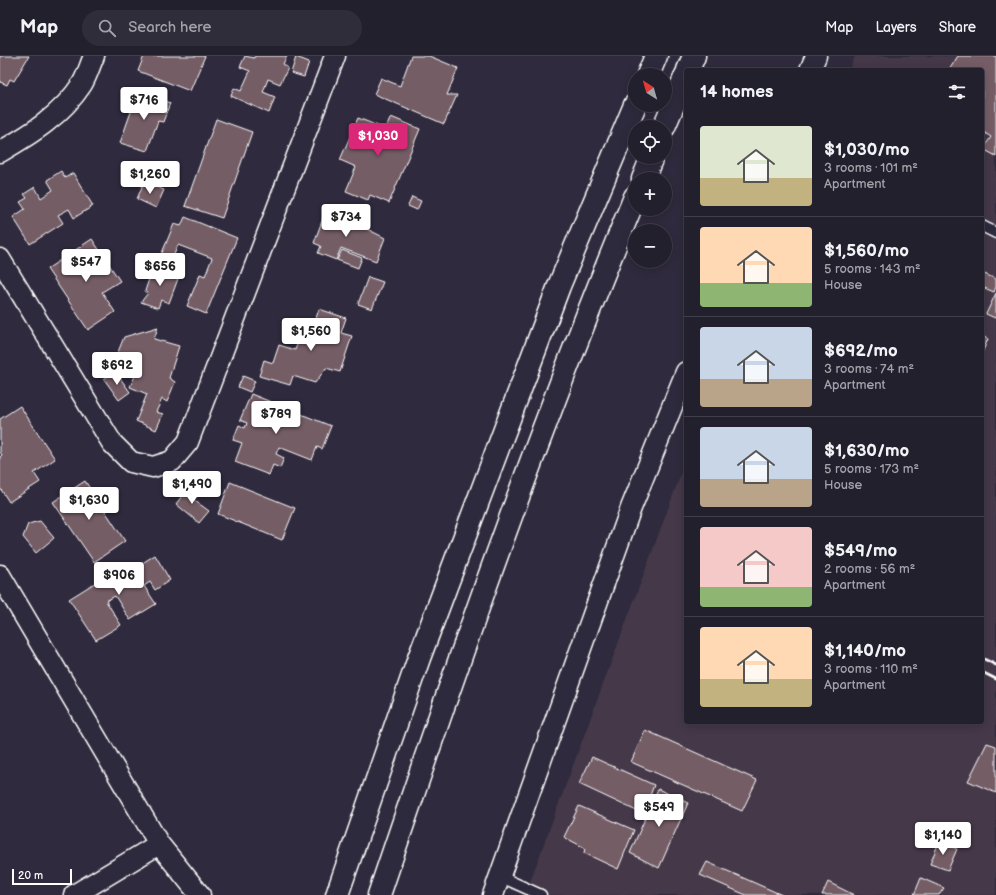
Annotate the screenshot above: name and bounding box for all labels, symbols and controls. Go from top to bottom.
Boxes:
search box [82,10,362,46]
text: Map [20,16,58,39]
icon: search [96,17,118,39]
text: Search here [128,18,211,37]
text: Map [825,19,853,36]
text: Layers [875,19,917,36]
text: Share [939,19,976,36]
north arrow [628,68,672,112]
map controls [628,68,672,268]
icon: filters [946,81,968,103]
text: 14 homes [700,82,773,102]
pin: $716 [120,87,168,121]
text: $716 [129,92,159,108]
button: locate [628,120,672,164]
pin: $1,030 [345,123,411,157]
text: $1,030 [358,128,398,144]
text: $1,030/mo [824,140,909,160]
icon: home [732,142,780,190]
text: 3 rooms · 101 m² [824,160,918,176]
pin: $1,260 [117,161,183,195]
text: $1,260 [130,166,170,182]
button: + [628,172,672,216]
text: Apartment [824,176,885,192]
pin: $734 [322,204,370,238]
text: $734 [331,209,362,225]
button: − [628,224,672,268]
text: $1,560/mo [824,241,909,261]
icon: home [732,243,780,291]
pin: $547 [62,249,110,283]
pin: $656 [136,253,184,287]
text: $547 [71,254,101,270]
text: $656 [144,258,176,274]
text: 5 rooms · 143 m² [824,261,921,277]
text: House [824,277,862,293]
pin: $1,560 [278,318,344,352]
text: $1,560 [291,323,331,339]
text: $692/mo [824,341,898,361]
icon: home [732,343,780,391]
pin: $692 [93,352,141,386]
text: $692 [101,357,133,373]
text: 3 rooms · 74 m² [824,361,914,377]
text: Apartment [824,377,885,393]
pin: $789 [252,401,300,435]
text: $789 [260,406,292,422]
text: $1,630/mo [824,441,909,461]
icon: home [732,443,780,491]
text: 5 rooms · 173 m² [824,461,919,477]
pin: $1,490 [159,471,225,505]
text: $1,490 [172,476,212,492]
text: House [824,477,862,493]
pin: $1,630 [56,487,122,521]
text: $1,630 [69,492,109,508]
text: $549/mo [824,541,897,561]
icon: home [732,543,780,591]
text: 2 rooms · 56 m² [824,561,915,577]
pin: $906 [95,562,143,596]
text: $906 [103,567,135,583]
text: Apartment [824,577,885,593]
text: $1,140/mo [824,641,906,661]
icon: home [732,643,780,691]
text: 3 rooms · 110 m² [824,661,918,677]
text: Apartment [824,677,885,693]
pin: $549 [635,794,683,828]
text: $549 [643,799,675,815]
pin: $1,140 [910,822,976,856]
text: $1,140 [924,827,962,843]
scale bar [12,867,72,886]
text: 20 m [18,869,43,882]

